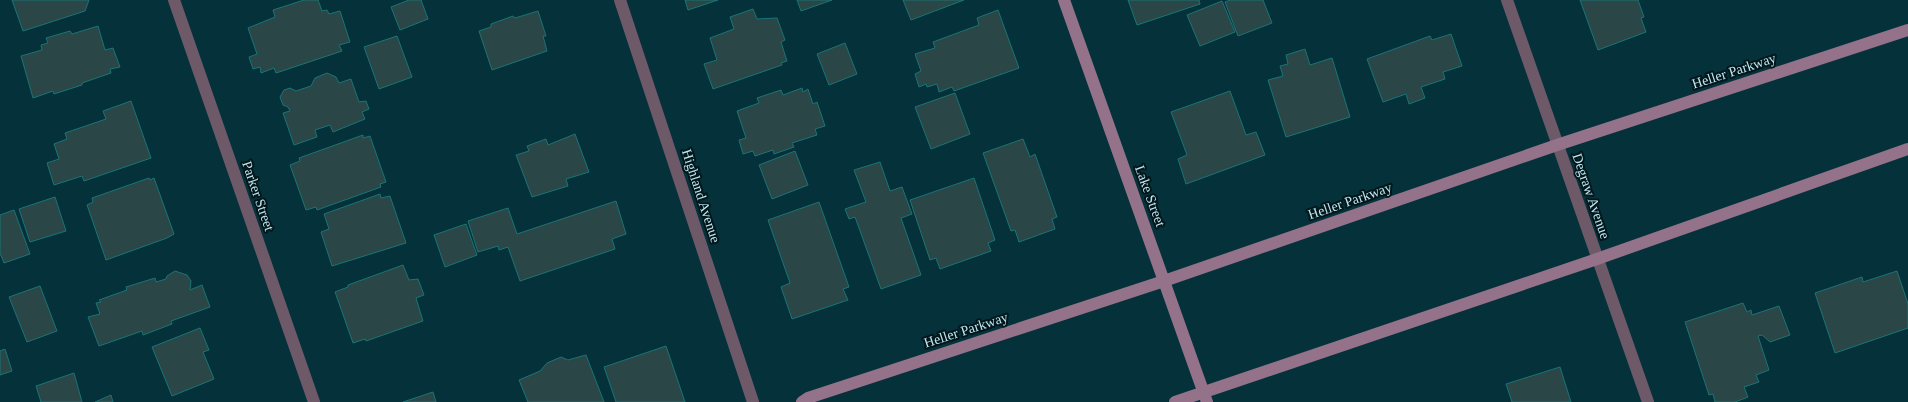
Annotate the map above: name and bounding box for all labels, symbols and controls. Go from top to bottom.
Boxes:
street label: Heller Parkway [1690,50,1778,92]
street label: Highland Avenue [679,147,723,245]
street label: Degraw Avenue [1569,151,1613,241]
street label: Parker Street [239,159,277,233]
street label: Lake Street [1132,163,1168,229]
street label: Heller Parkway [1306,180,1394,222]
street label: Heller Parkway [922,309,1010,351]

